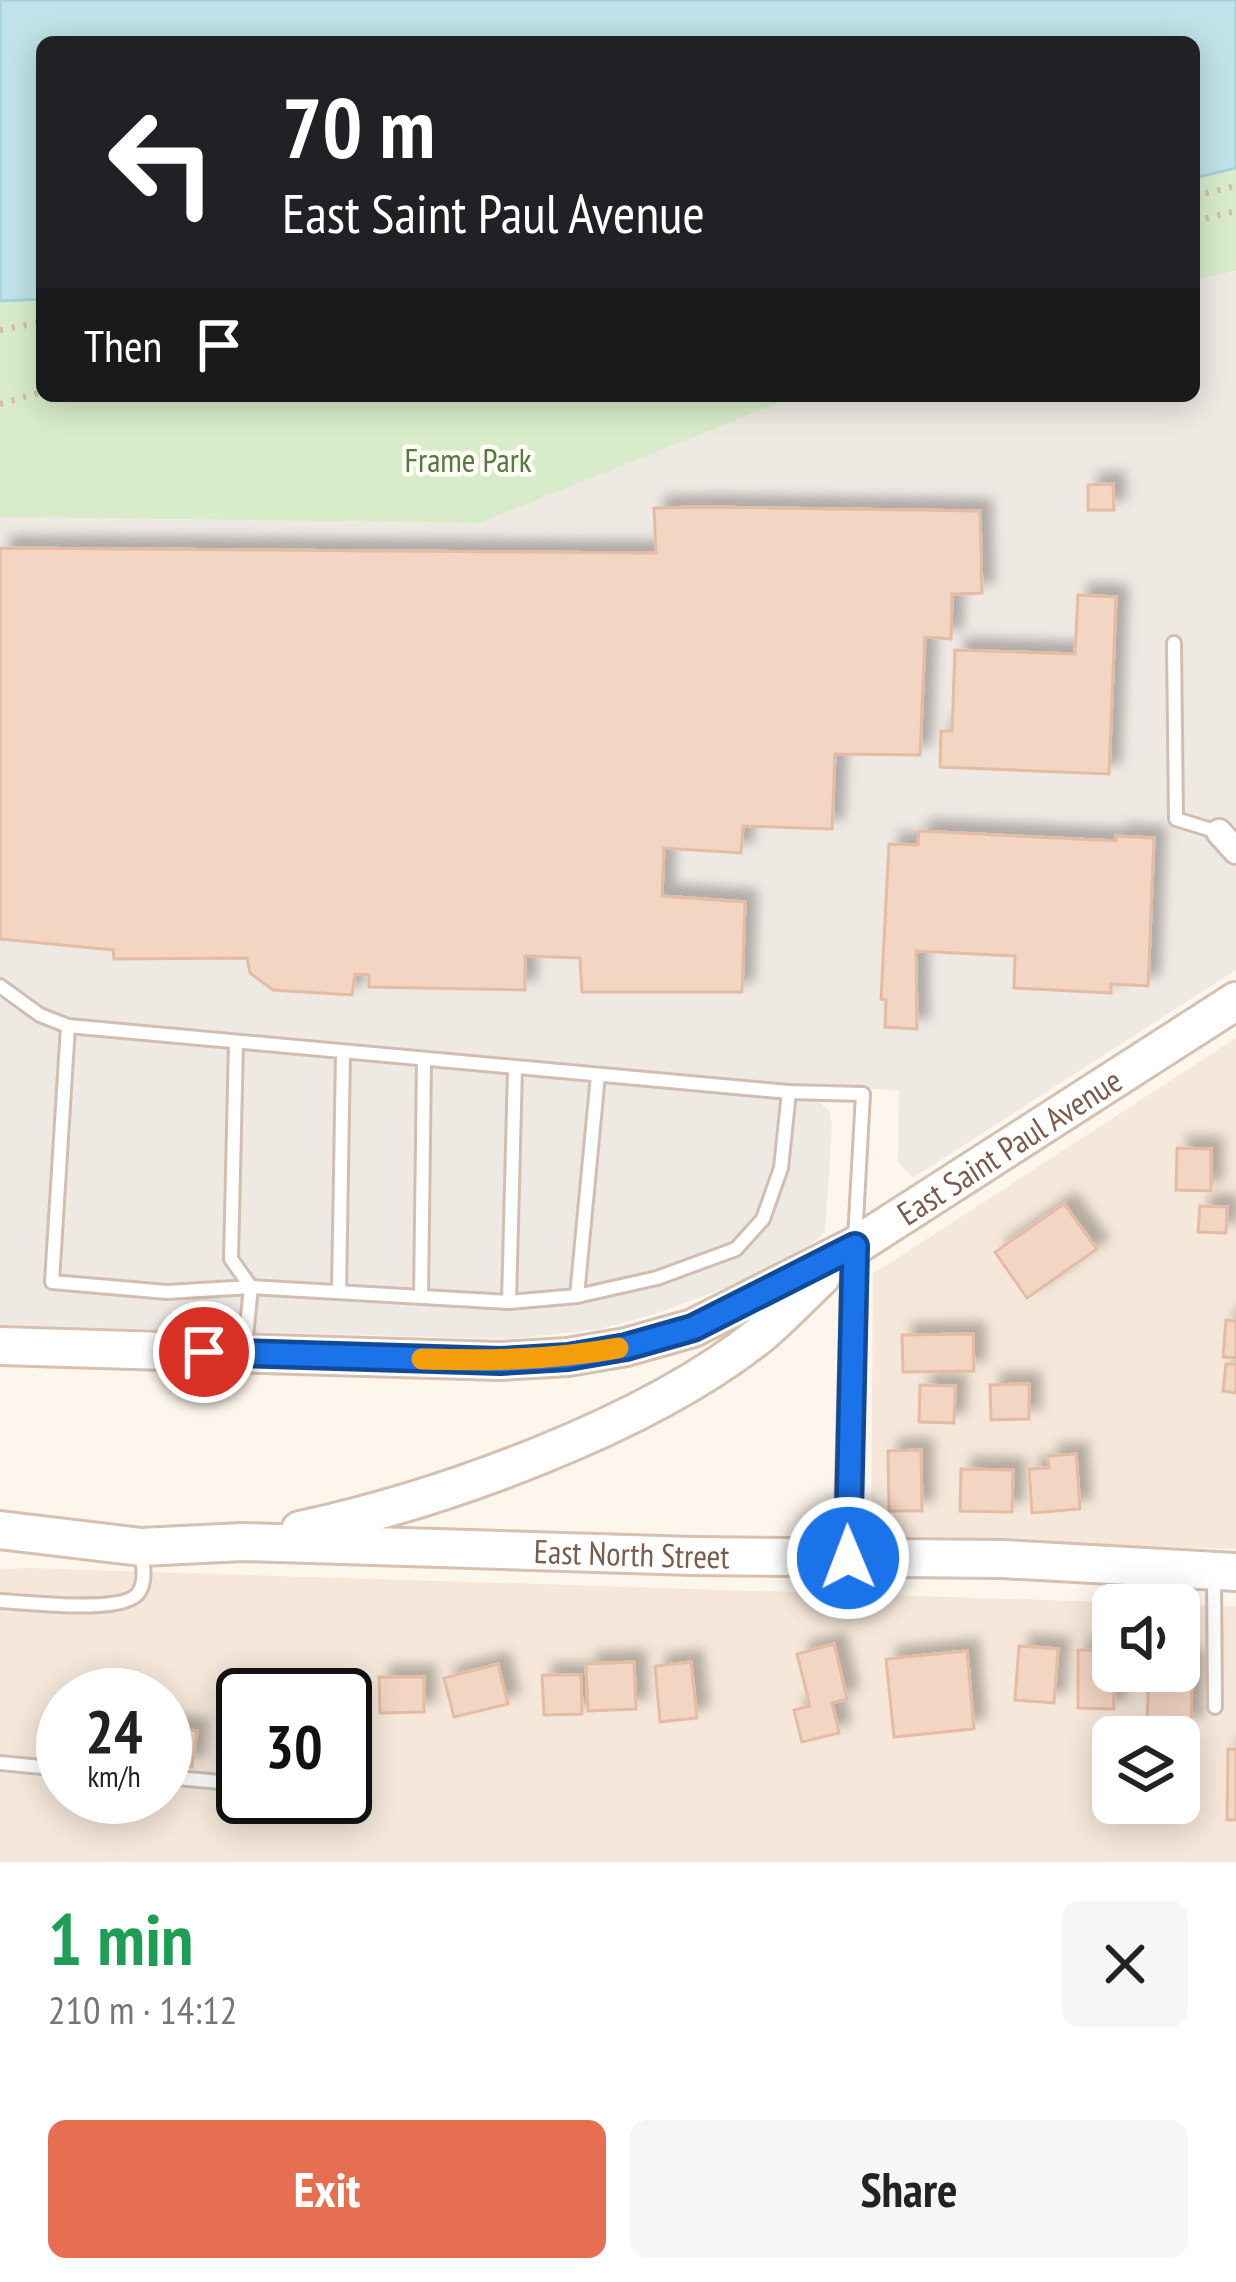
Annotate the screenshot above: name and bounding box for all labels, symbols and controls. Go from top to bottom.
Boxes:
text: 70 m [282,72,435,181]
icon: left [84,84,240,240]
text: East Saint Paul Avenue [282,178,705,248]
icon: arrive [186,312,252,378]
text: Then [84,316,162,374]
park label: Frame Park [404,438,532,481]
street label: East Saint Paul Avenue [889,1058,1130,1234]
pin [153,1301,255,1403]
icon: arrive [171,1319,237,1385]
position arrow [785,1495,911,1621]
street label: East North Street [533,1529,730,1577]
map controls [1092,1584,1200,1824]
button: sound [1092,1584,1200,1692]
speed limit sign: 30 [216,1668,372,1824]
text: 24 [85,1692,143,1770]
button: layers [1092,1716,1200,1824]
text: km/h [87,1756,141,1795]
text: 1 min [48,1892,193,1985]
button: close [1062,1901,1188,2027]
text: 210 m · 14:12 [48,1984,237,2035]
button: Exit [48,2120,606,2258]
button: Share [630,2120,1188,2258]

